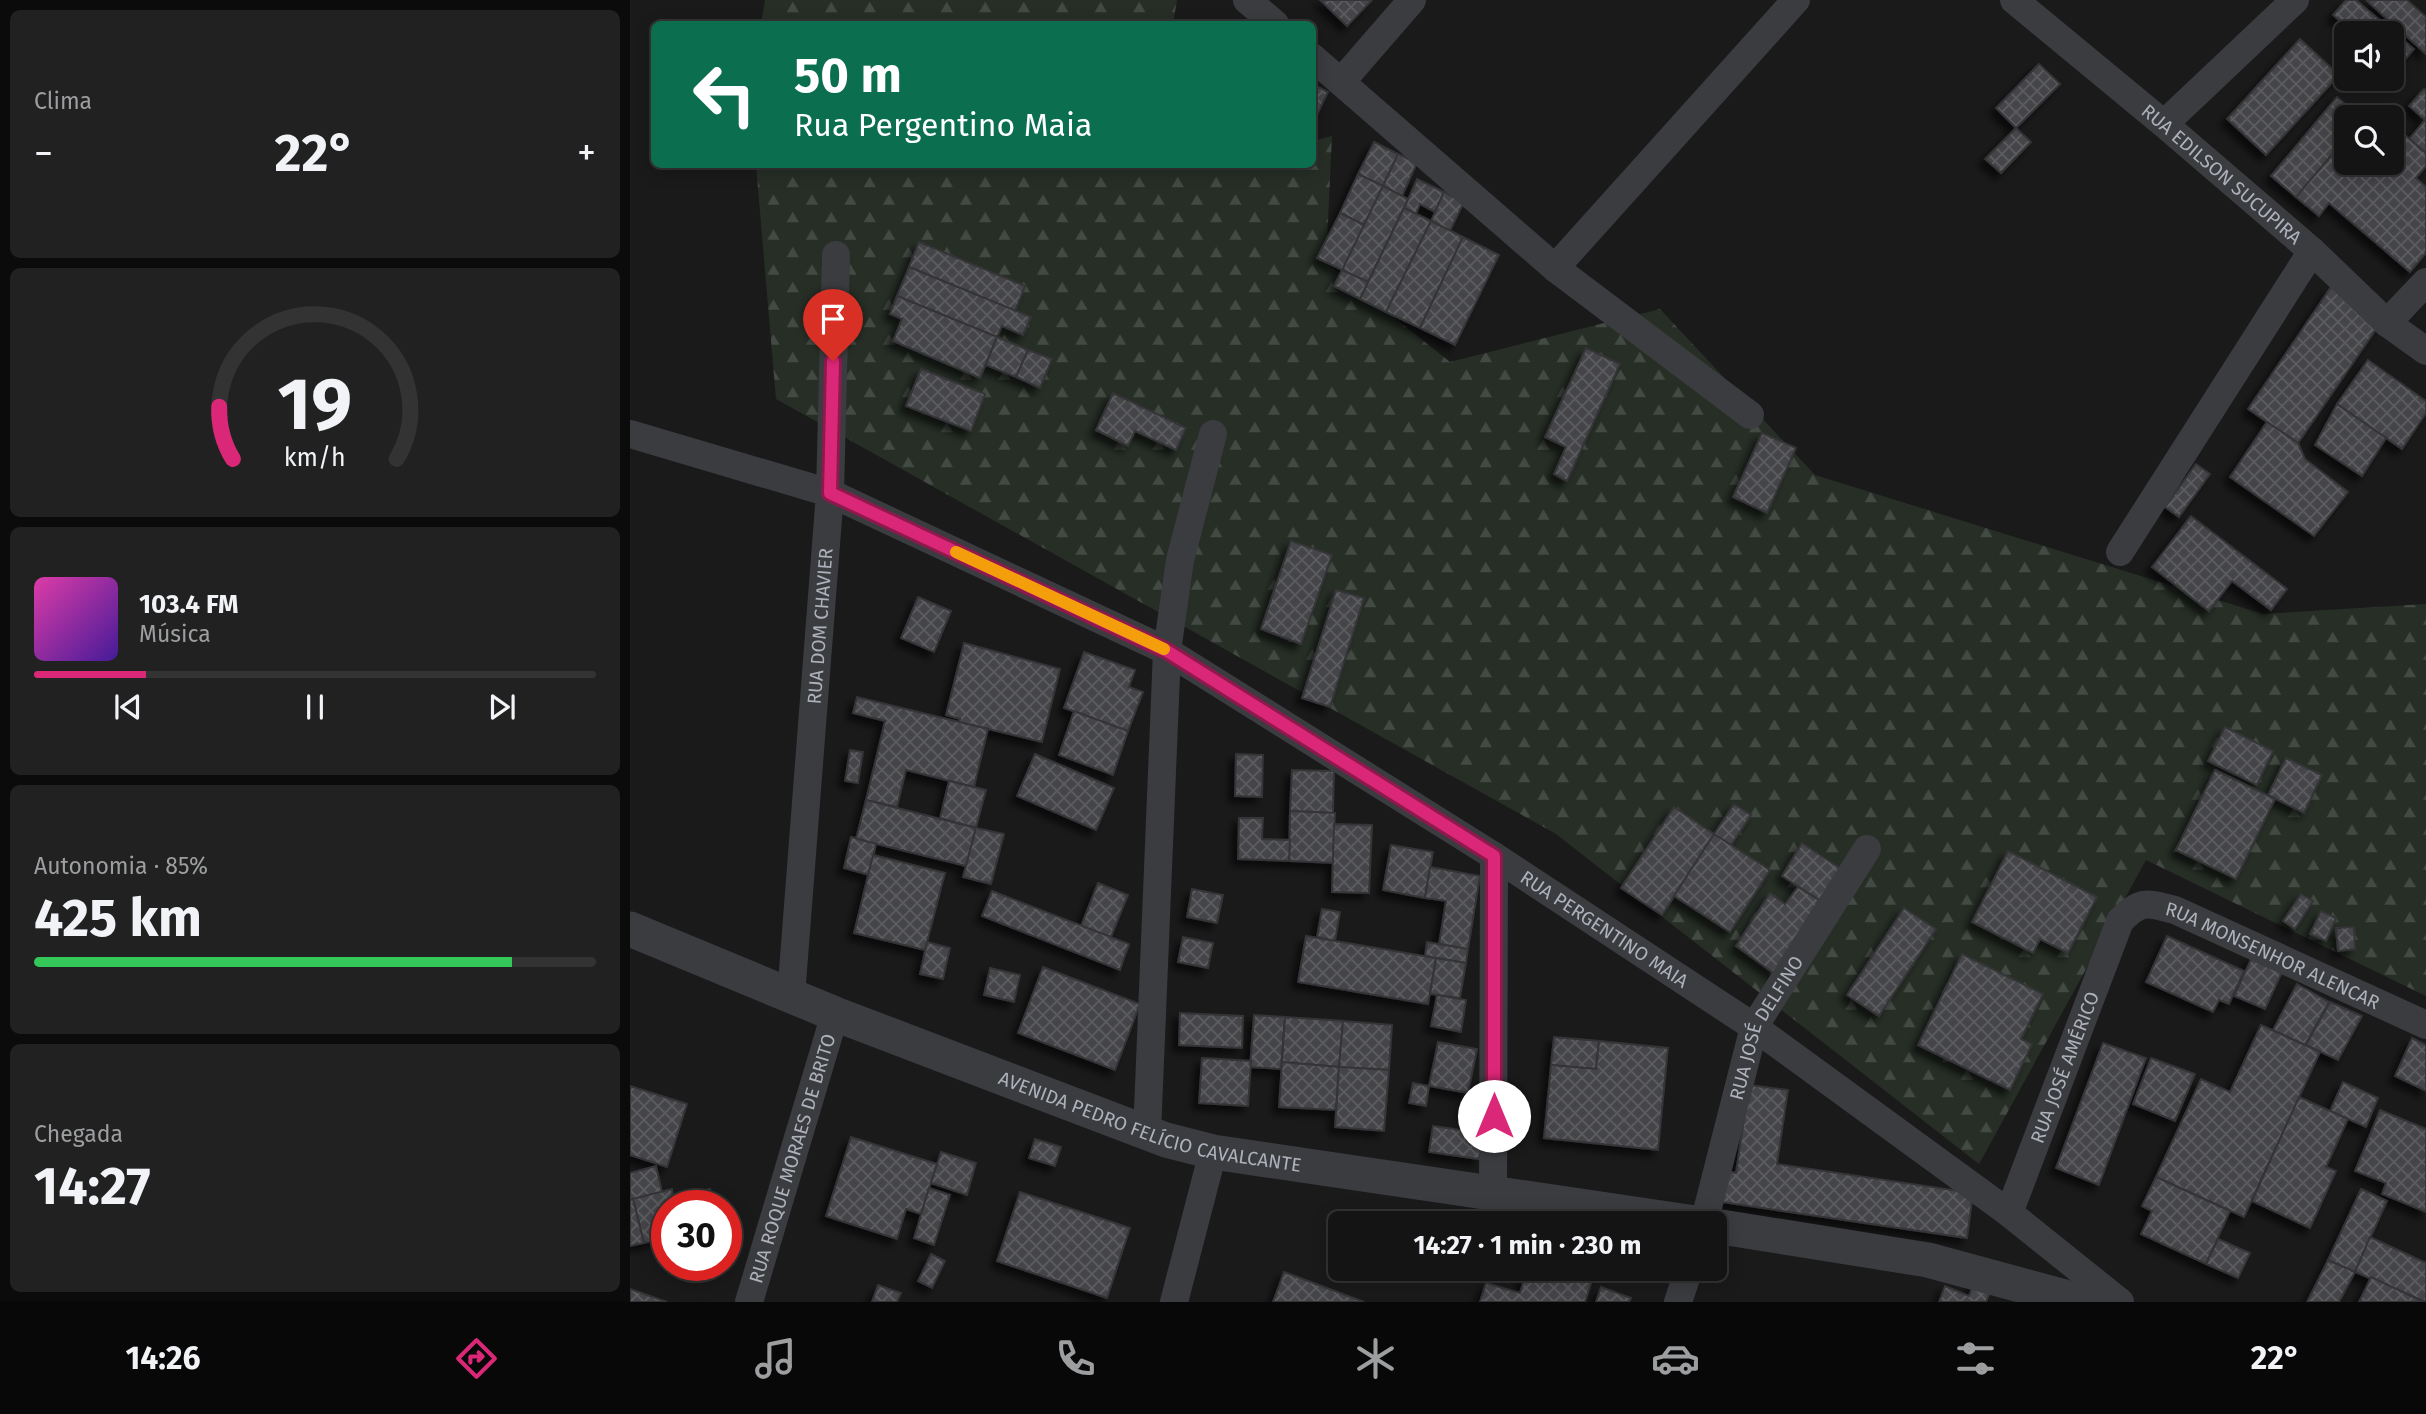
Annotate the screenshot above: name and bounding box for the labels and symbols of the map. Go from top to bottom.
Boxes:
street label: RUA EDILSON SUCUPIRA [2137,99,2306,249]
pin [803,289,863,361]
street label: RUA DOM CHAVIER [803,547,838,705]
street label: RUA PERGENTINO MAIA [1516,866,1693,993]
street label: RUA MONSENHOR ALENCAR [2163,897,2384,1014]
street label: RUA JOSÉ DELFINO [1725,952,1808,1103]
street label: RUA JOSÉ AMÉRICO [2026,988,2104,1147]
street label: RUA ROQUE MORAES DE BRITO [744,1031,840,1286]
street label: AVENIDA PEDRO FELÍCIO CAVALCANTE [995,1066,1303,1177]
position arrow [1457,1079,1531,1153]
speed limit sign: 30 [651,1190,742,1281]

